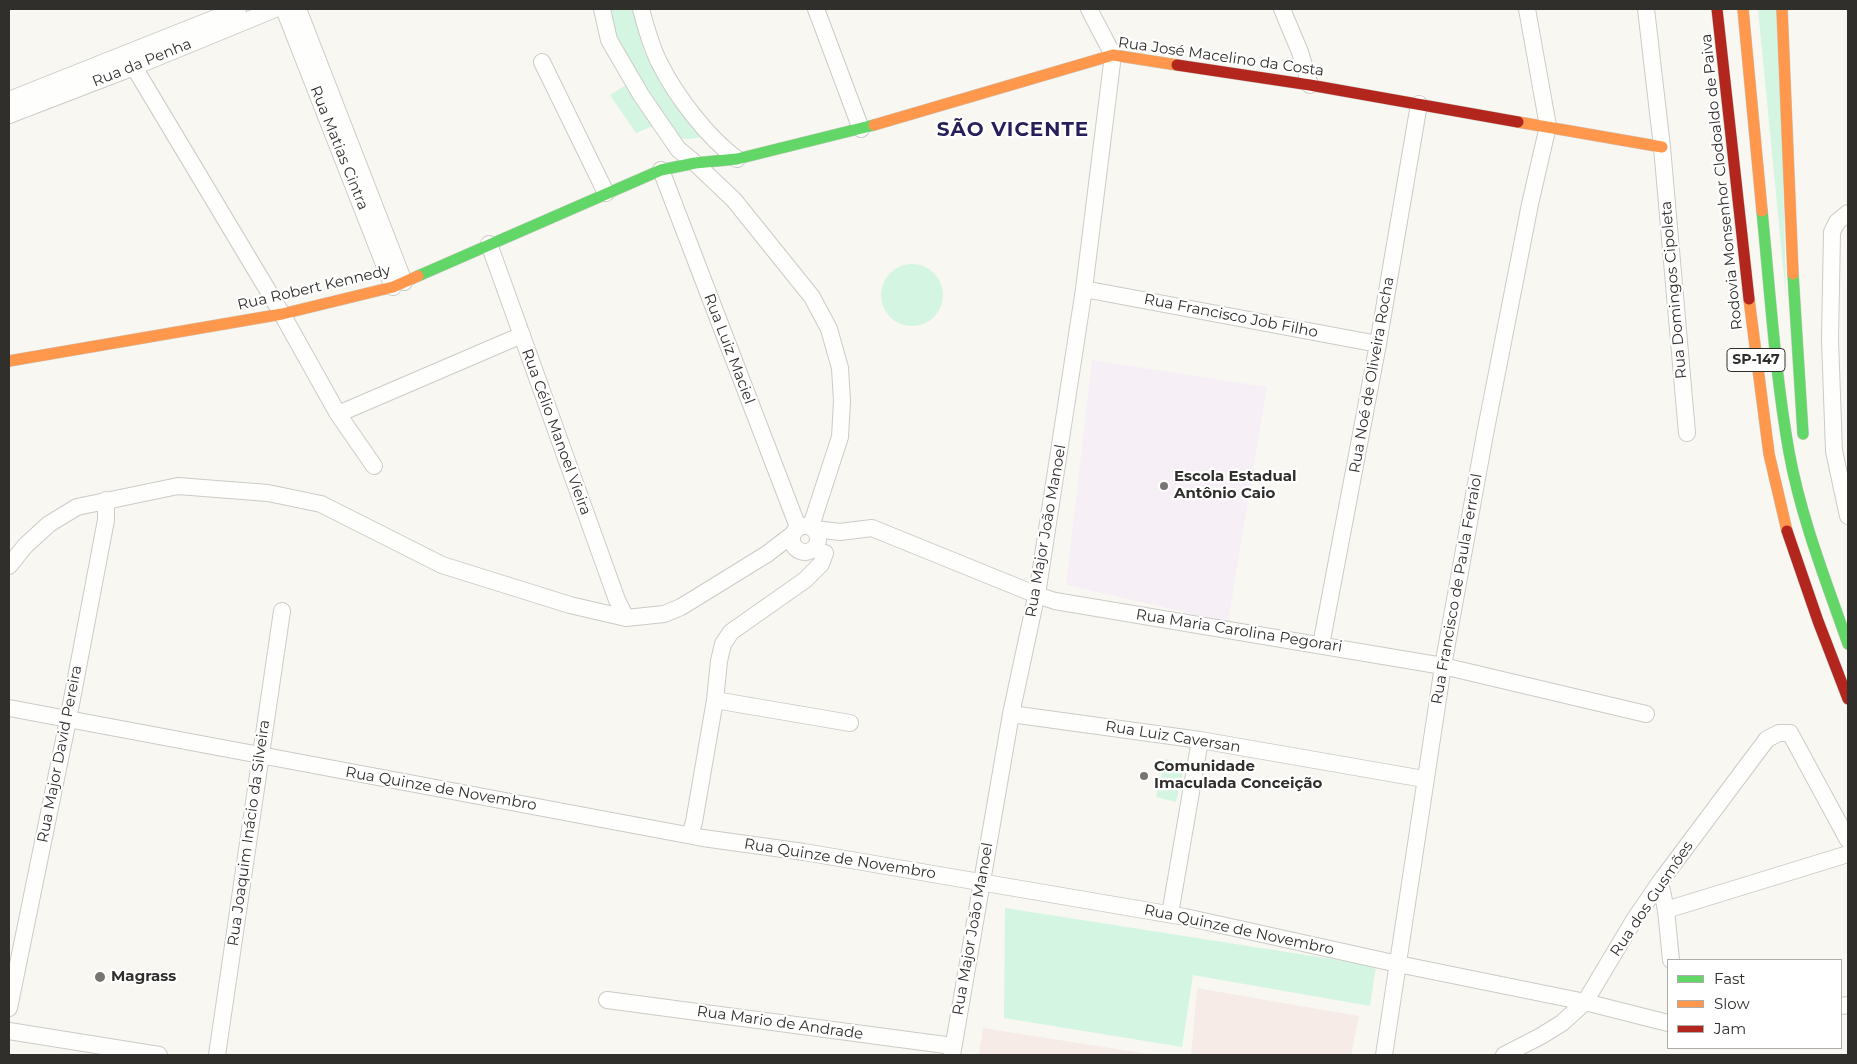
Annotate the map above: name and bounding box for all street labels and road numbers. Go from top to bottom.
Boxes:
street label: Rodovia Monsenhor Clodoaldo de Paiva [1697,33,1747,331]
street label: Rua José Macelino da Costa [1117,34,1325,80]
street label: Rua da Penha [90,35,194,91]
street label: Rua Matias Cintra [306,83,372,213]
street label: Rua Domingos Cipoleta [1657,200,1691,380]
street label: Rua Robert Kennedy [236,262,392,314]
street label: Rua Noé de Oliveira Rocha [1346,276,1398,474]
street label: Rua Francisco Job Filho [1142,290,1320,342]
street label: Rua Luiz Maciel [700,291,758,407]
street label: Rua Célio Manoel Vieira [517,346,595,518]
road number: SP-147 [1727,348,1785,372]
street label: Rua Major João Manoel [1022,443,1070,619]
street label: Rua Francisco de Paula Ferraiol [1428,472,1486,706]
street label: Rua Maria Carolina Pegorari [1135,606,1343,656]
street label: Rua Major David Pereira [34,664,86,844]
street label: Rua Luiz Caversan [1104,717,1242,757]
street label: Rua Joaquim Inácio da Silveira [224,719,274,947]
street label: Rua Quinze de Novembro [344,763,538,815]
street label: Rua Quinze de Novembro [743,835,937,883]
street label: Rua dos Gusmões [1607,838,1697,960]
street label: Rua Major João Manoel [949,841,997,1017]
street label: Rua Quinze de Novembro [1142,901,1336,959]
street label: Rua Mario de Andrade [696,1002,864,1044]

